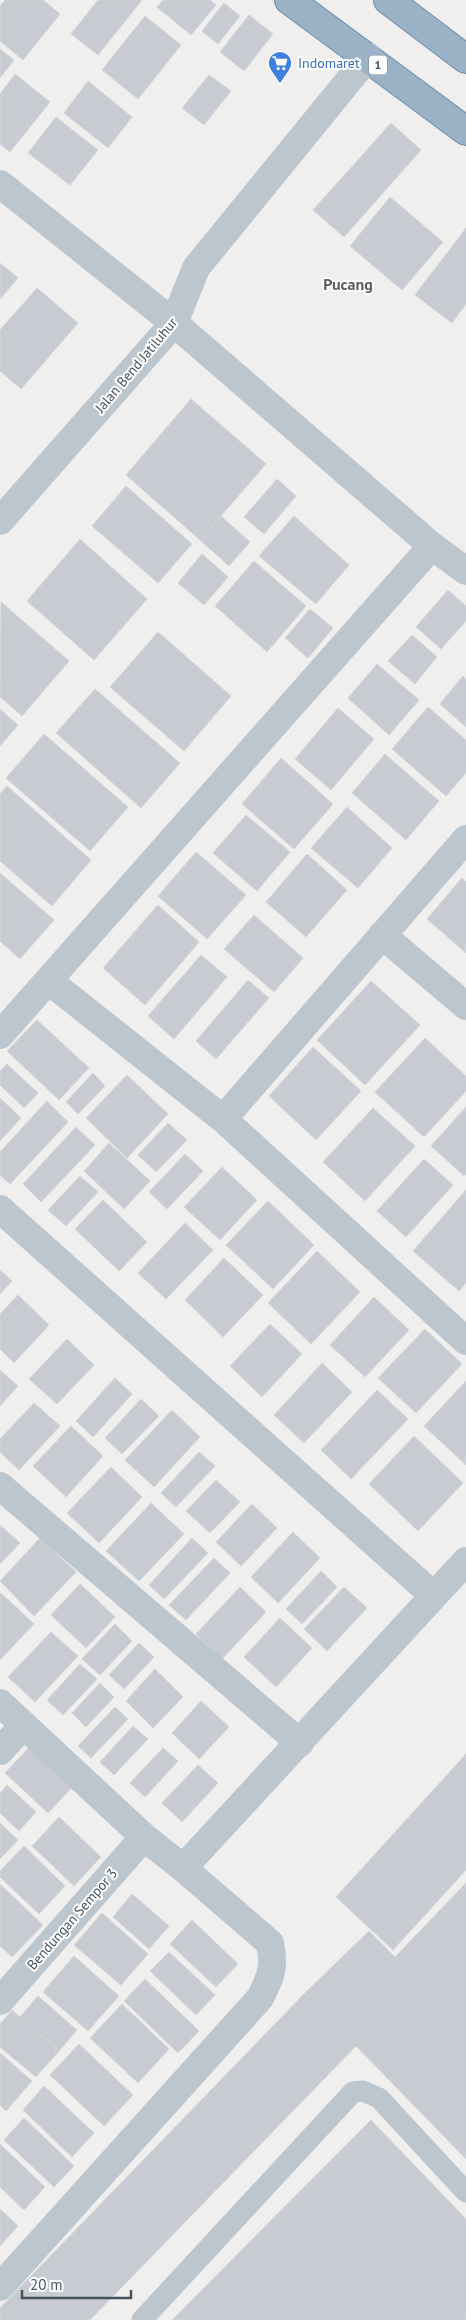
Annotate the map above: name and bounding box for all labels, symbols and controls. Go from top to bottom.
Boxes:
supermarket icon: Indomaret [267,50,293,84]
place label: Indomaret [298,54,360,72]
road number: 1 [369,56,387,74]
district label: Pucang [323,274,373,294]
street label: Jalan Bend Jatiluhur [90,314,181,417]
street label: Bendungan Sempor 3 [23,1865,121,1973]
scale bar [22,2268,131,2300]
text: 20 m [30,2275,63,2294]

